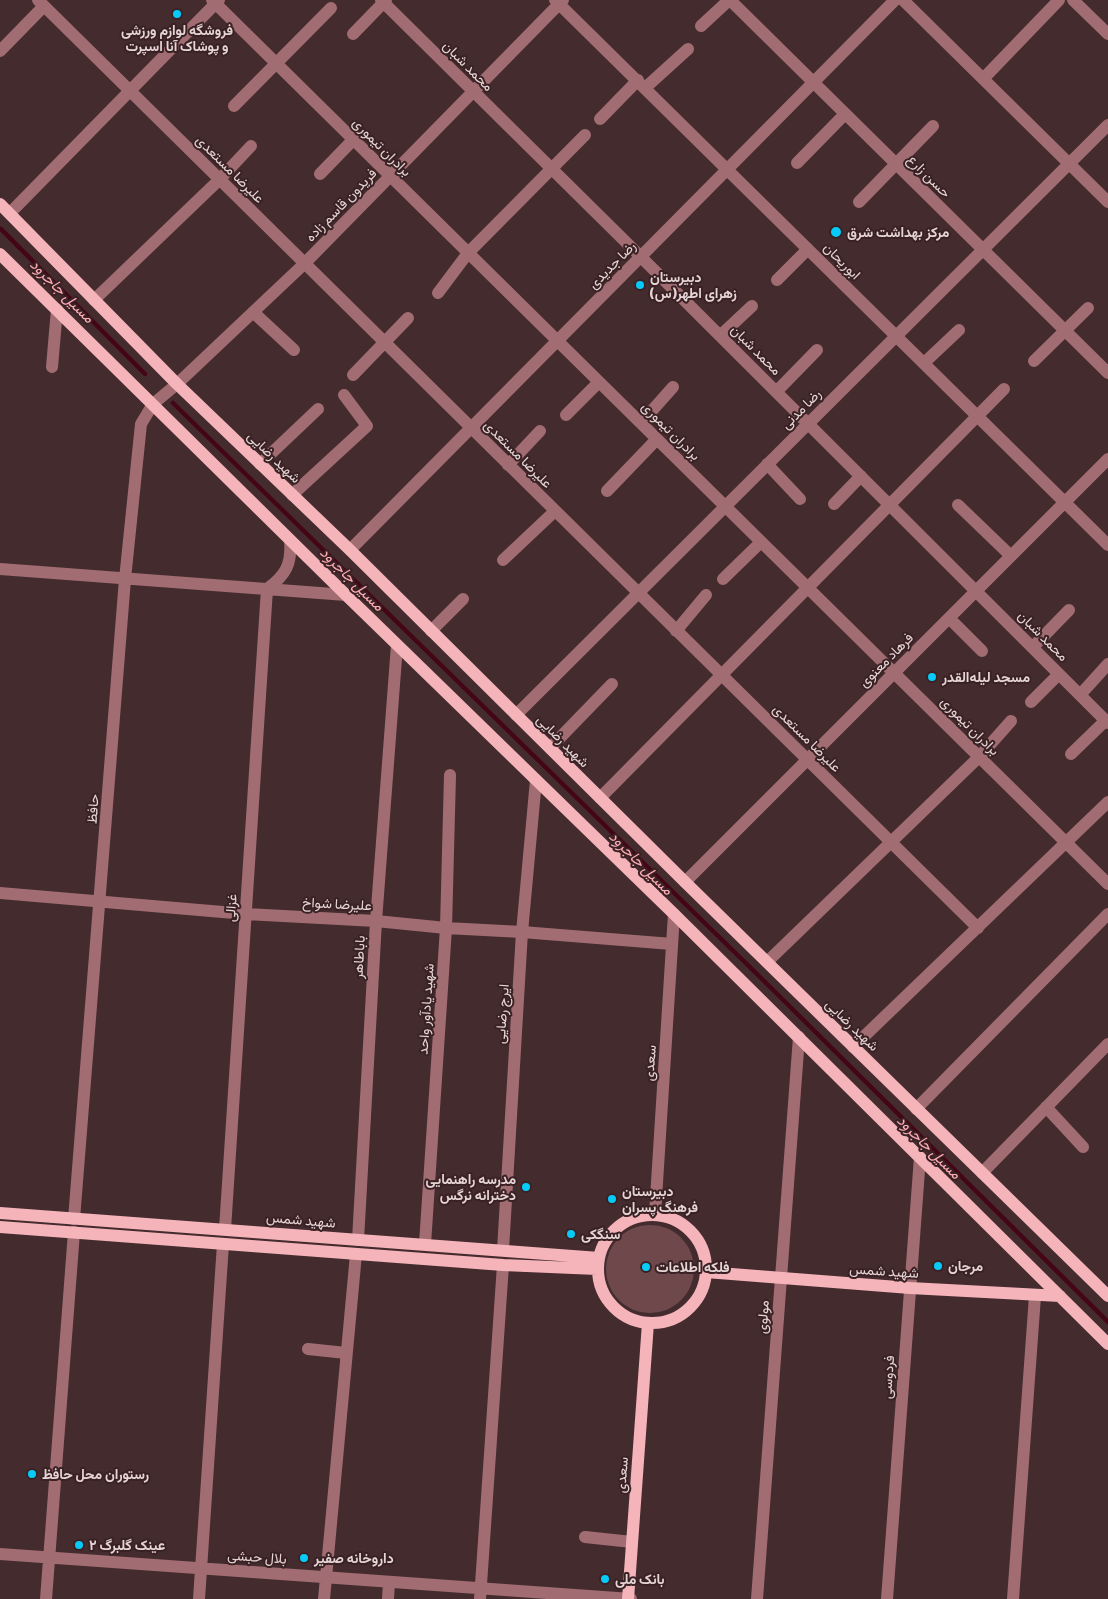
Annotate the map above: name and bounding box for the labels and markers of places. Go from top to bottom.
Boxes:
marker: فروشگه لوازم ورزشی و پوشاک آنا اسپرت [171,8,183,20]
place label: فروشگه لوازم ورزشی و پوشاک آنا اسپرت [121,22,233,54]
place label: مرکز بهداشت شرق [847,224,949,240]
marker: مرکز بهداشت شرق [829,225,843,239]
place label: دبیرستان زهرای اطهر(س) [650,269,737,302]
marker: دبیرستان زهرای اطهر(س) [634,279,646,291]
place label: مسجد لیله‌القدر [942,669,1030,685]
marker: مسجد لیله‌القدر [926,671,938,683]
place label: مدرسه راهنمایی دخترانه نرگس [426,1171,516,1204]
marker: مدرسه راهنمایی دخترانه نرگس [520,1181,532,1193]
place label: دبیرستان فرهنگ پسران [622,1183,698,1216]
marker: دبیرستان فرهنگ پسران [606,1193,618,1205]
place label: سنگکی [581,1226,620,1242]
marker: سنگکی [565,1228,577,1240]
place label: مرجان [948,1258,983,1274]
place label: فلکه اطلاعات [656,1259,730,1275]
marker: مرجان [932,1260,944,1272]
marker: فلکه اطلاعات [640,1261,652,1273]
place label: رستوران محل حافظ [42,1466,149,1482]
marker: رستوران محل حافظ [26,1468,38,1480]
place label: عینک گلبرگ ۲ [89,1537,165,1553]
marker: عینک گلبرگ ۲ [73,1539,85,1551]
place label: داروخانه صفیر [314,1550,394,1566]
marker: داروخانه صفیر [298,1552,310,1564]
place label: بانک ملی [615,1571,665,1587]
marker: بانک ملی [599,1573,611,1585]

